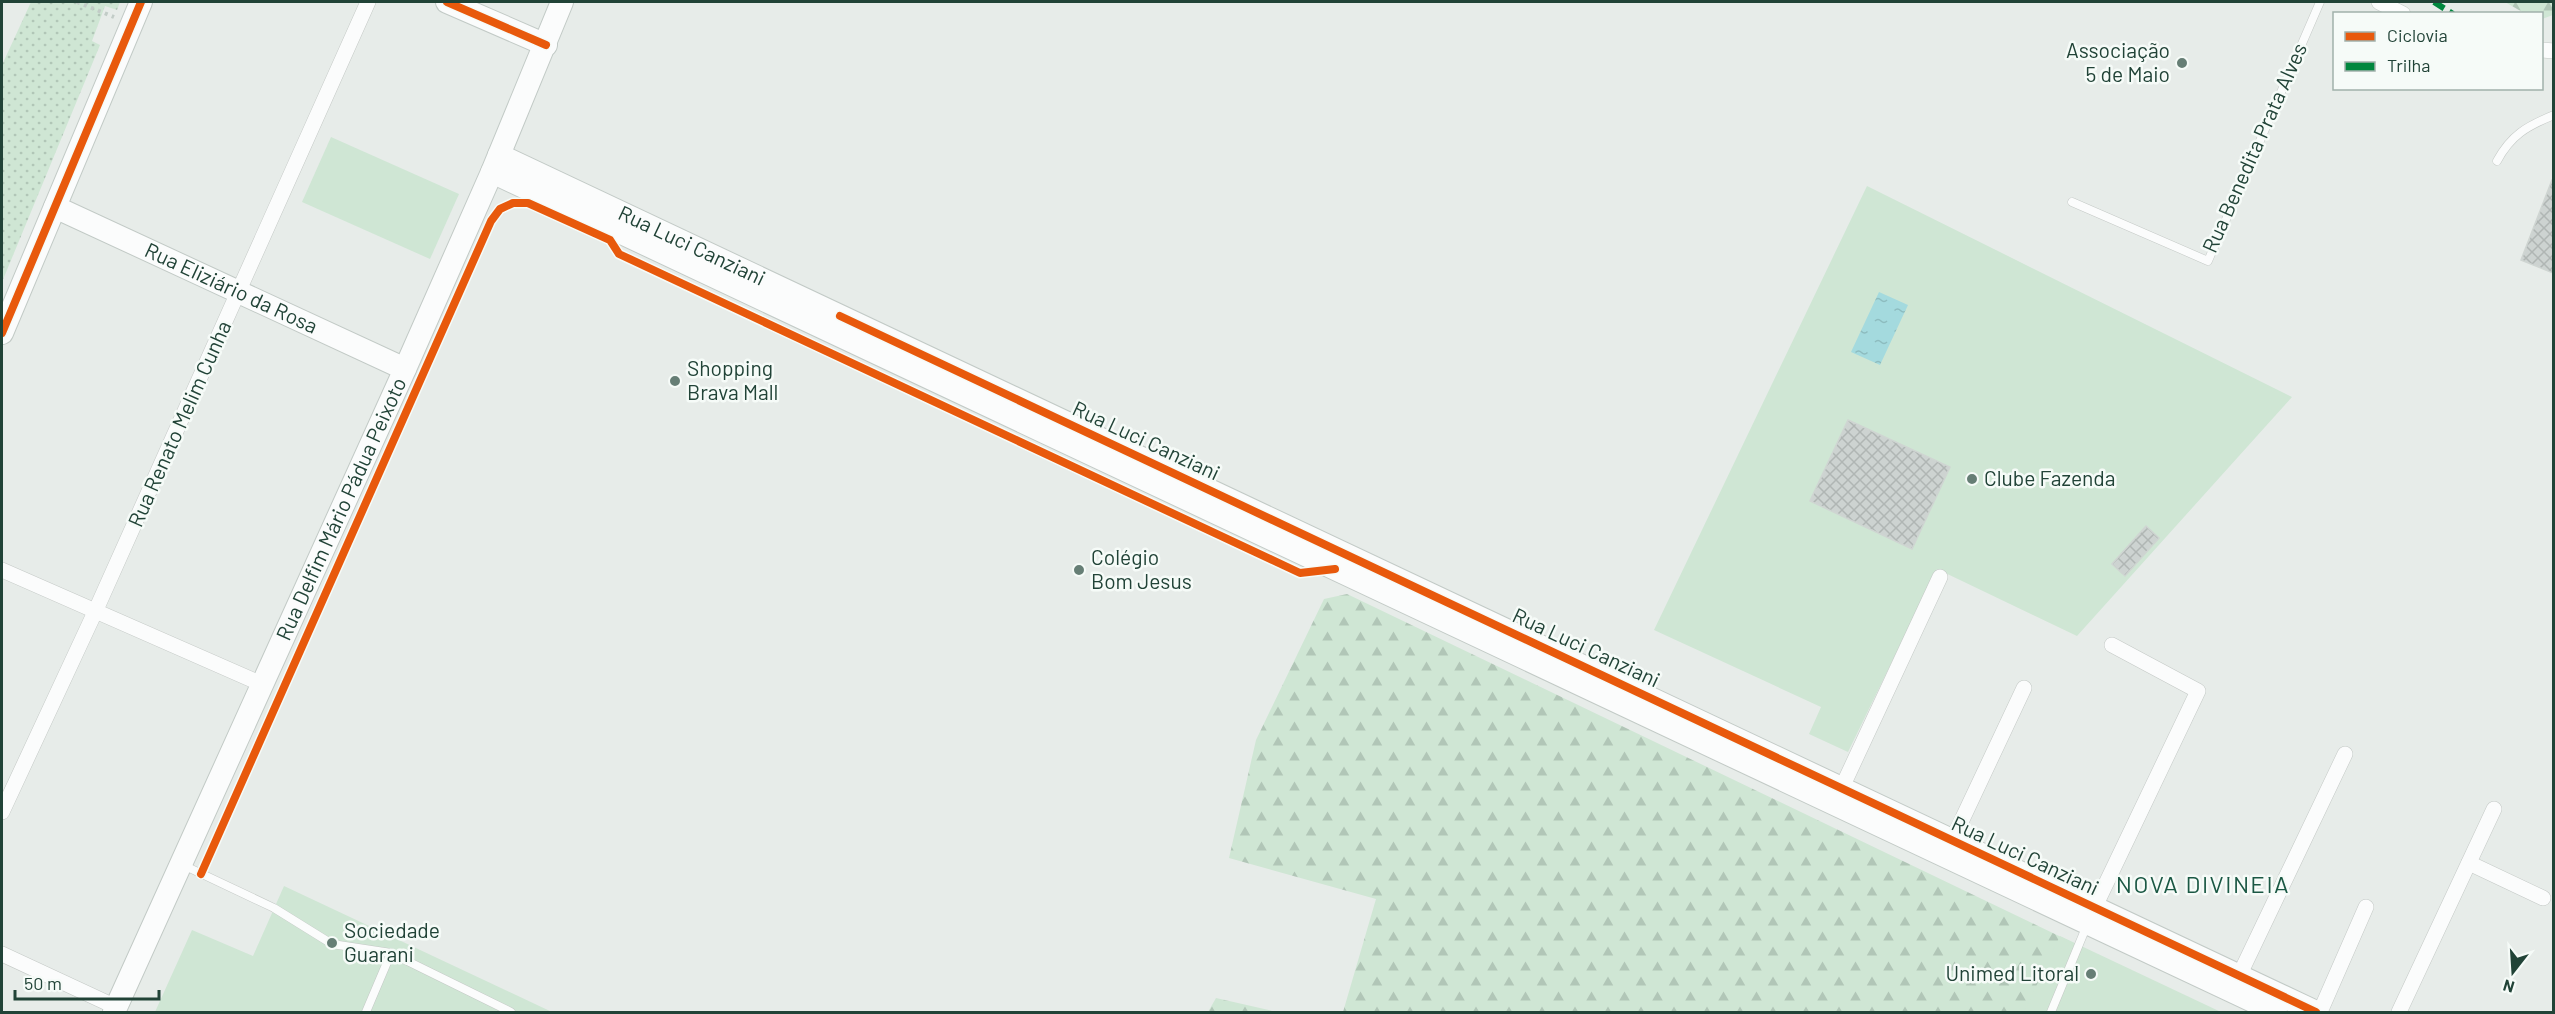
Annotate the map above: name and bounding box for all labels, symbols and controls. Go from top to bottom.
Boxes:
legend [2333,12,2543,90]
text: Ciclovia [2387,24,2448,46]
place label: Associação 5 de Maio [2066,37,2170,86]
street label: Rua Benedita Prata Alves [2196,39,2311,256]
text: Trilha [2387,54,2431,76]
marker: Associação 5 de Maio [2175,56,2189,70]
street label: Rua Luci Canziani [615,199,770,290]
street label: Rua Eliziário da Rosa [141,236,322,338]
street label: Rua Renato Melim Cunha [122,316,235,530]
place label: Shopping Brava Mall [687,355,778,404]
street label: Rua Delfim Mário Pádua Peixoto [270,373,411,644]
marker: Shopping Brava Mall [668,374,682,388]
street label: Rua Luci Canziani [1069,395,1224,485]
place label: Clube Fazenda [1984,465,2115,490]
marker: Clube Fazenda [1965,472,1979,486]
place label: Colégio Bom Jesus [1091,544,1192,593]
marker: Colégio Bom Jesus [1072,563,1086,577]
street label: Rua Luci Canziani [1509,602,1664,692]
street label: Rua Luci Canziani [1948,810,2103,900]
district label: NOVA DIVINEIA [2116,869,2290,898]
place label: Sociedade Guarani [344,917,440,966]
marker: Sociedade Guarani [325,936,339,950]
north arrow [2483,942,2543,1002]
place label: Unimed Litoral [1945,960,2079,985]
scale bar [15,963,159,1001]
marker: Unimed Litoral [2084,967,2098,981]
text: 50 m [24,972,62,994]
text: N [2501,976,2516,997]

